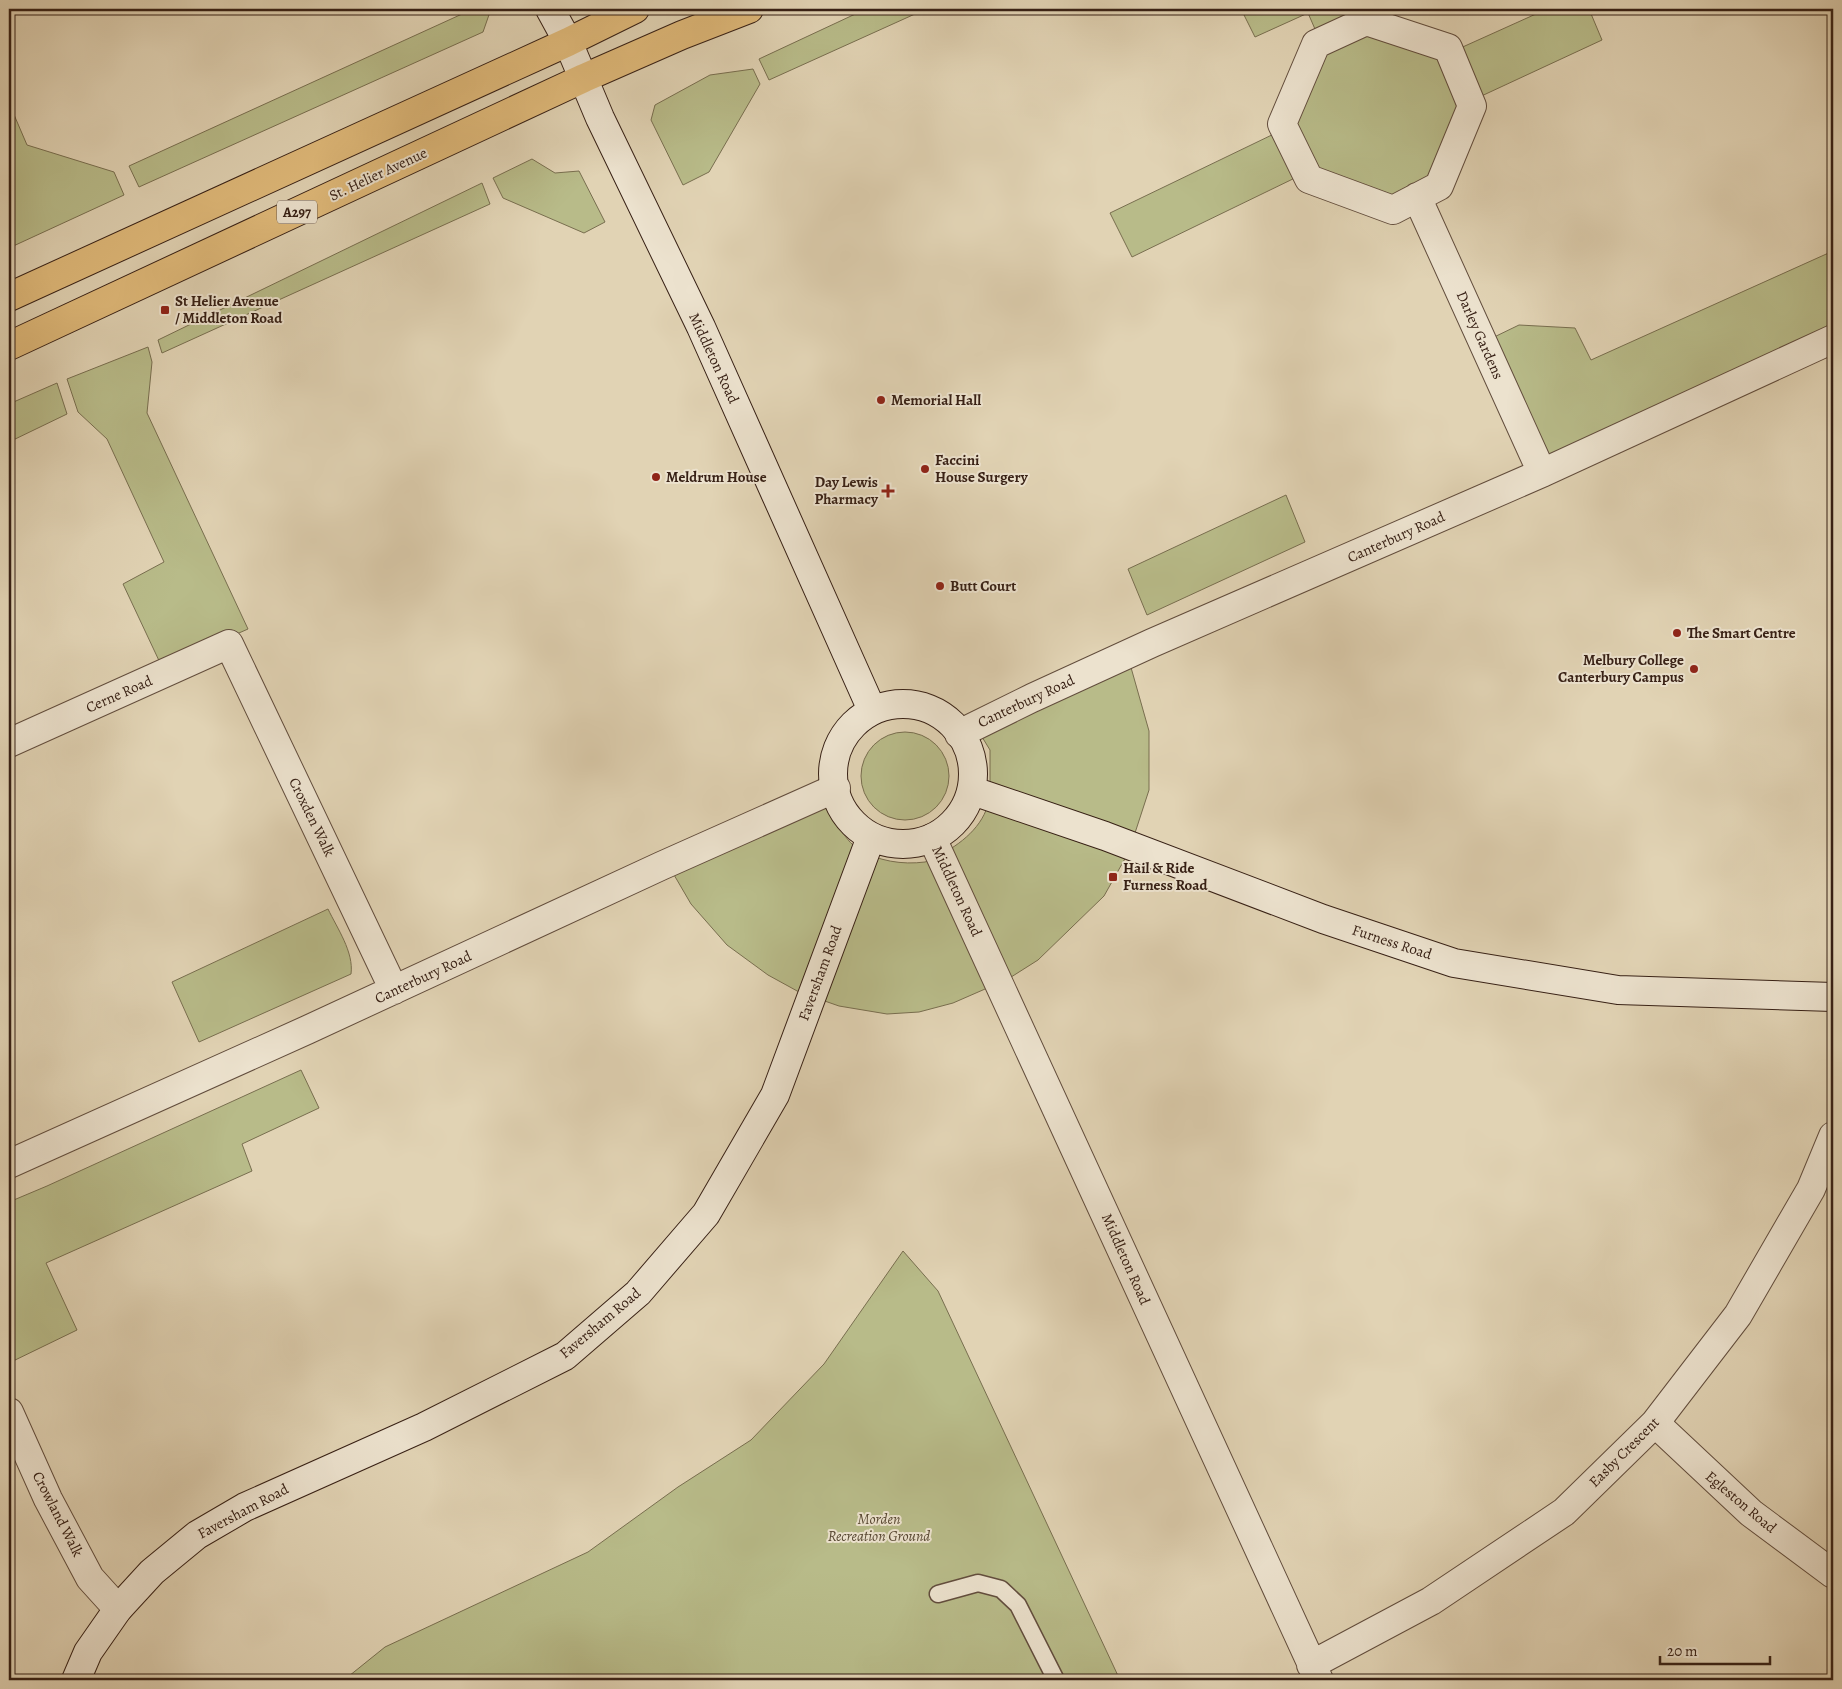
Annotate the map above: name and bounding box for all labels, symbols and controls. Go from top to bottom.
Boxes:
street label: St. Helier Avenue [326,142,430,205]
road number: A297 [277,200,317,223]
street label: Darley Gardens [1452,288,1508,382]
place label: St Helier Avenue / Middleton Road [175,291,283,328]
marker: St Helier Avenue / Middleton Road [159,304,171,316]
street label: Middleton Road [684,309,744,408]
place label: Memorial Hall [891,390,981,410]
marker: Memorial Hall [875,394,887,406]
place label: Faccini House Surgery [935,450,1029,487]
marker: Faccini House Surgery [919,463,931,475]
place label: Meldrum House [666,467,767,487]
marker: Meldrum House [650,471,662,483]
place label: Day Lewis Pharmacy [815,472,879,509]
marker: Day Lewis Pharmacy [882,485,894,497]
street label: Canterbury Road [1344,506,1449,567]
place label: Butt Court [950,576,1016,596]
marker: Butt Court [934,580,946,592]
place label: The Smart Centre [1687,623,1796,643]
marker: The Smart Centre [1671,627,1683,639]
place label: Melbury College Canterbury Campus [1558,650,1684,687]
marker: Melbury College Canterbury Campus [1688,663,1700,675]
street label: Canterbury Road [974,669,1078,732]
street label: Cerne Road [83,670,156,718]
street label: Croxden Walk [284,774,340,860]
street label: Middleton Road [927,842,987,941]
place label: Hail & Ride Furness Road [1123,858,1209,895]
marker: Hail & Ride Furness Road [1107,871,1119,883]
street label: Furness Road [1350,920,1435,965]
street label: Faversham Road [793,922,847,1024]
street label: Canterbury Road [371,945,475,1008]
street label: Middleton Road [1097,1210,1155,1309]
street label: Faversham Road [555,1282,646,1363]
street label: Easby Crescent [1584,1412,1664,1492]
street label: Egleston Road [1701,1466,1781,1538]
street label: Crowland Walk [28,1468,88,1561]
street label: Faversham Road [194,1478,293,1543]
park label: Morden Recreation Ground [828,1509,930,1546]
scale bar [1660,1634,1770,1666]
text: 20 m [1667,1641,1698,1661]

